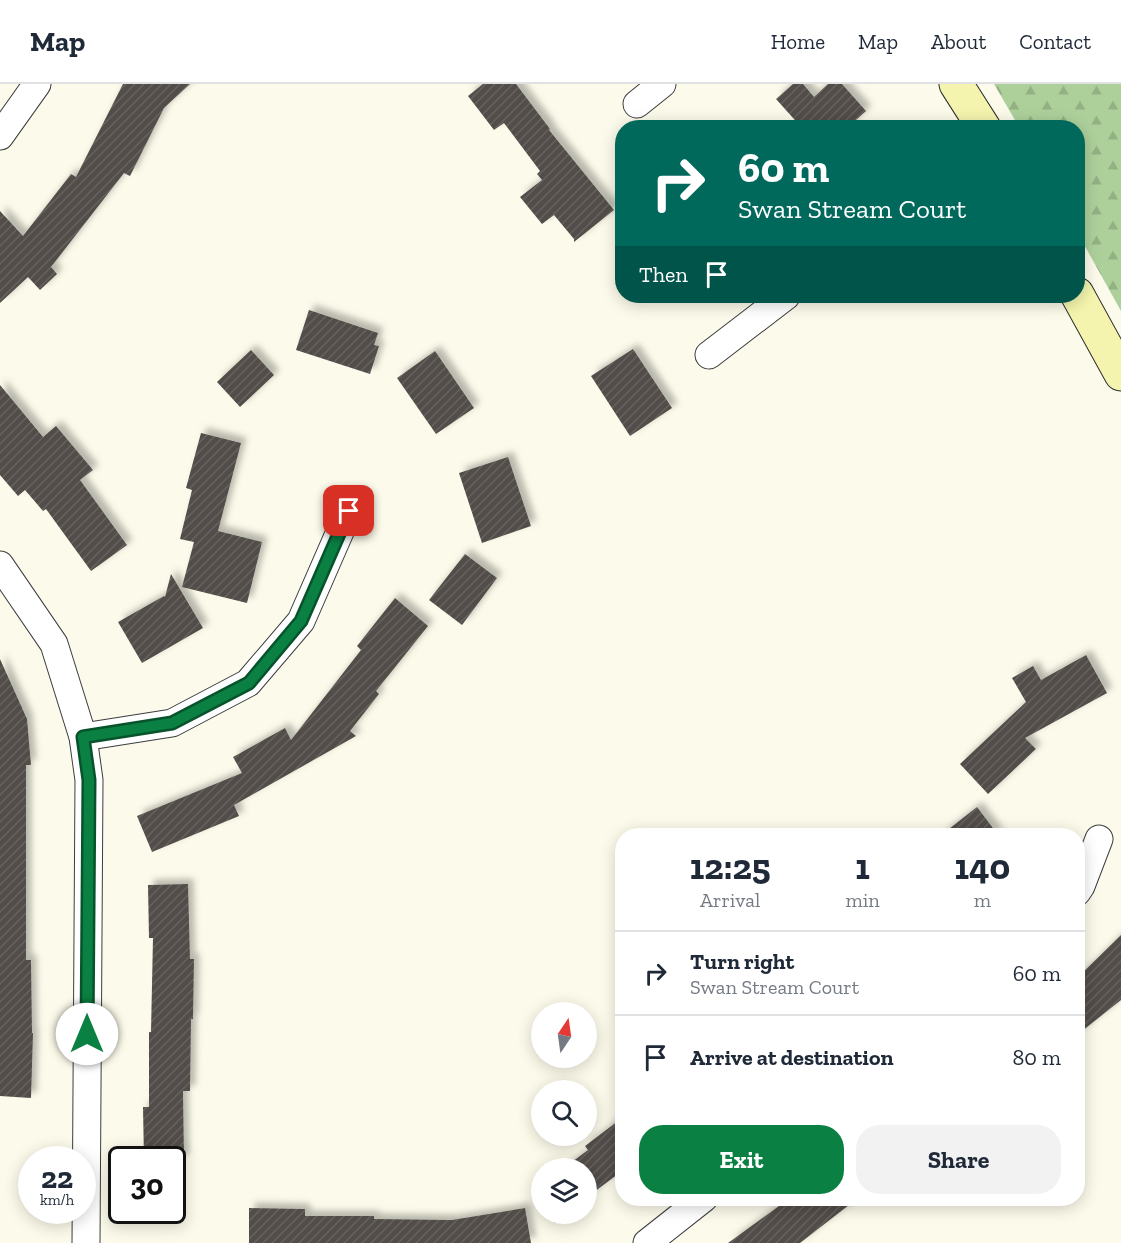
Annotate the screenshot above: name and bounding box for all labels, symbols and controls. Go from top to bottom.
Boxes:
text: Map [30,25,85,58]
text: Home [771,29,825,54]
text: Map [858,29,898,54]
text: About [931,29,986,54]
text: Contact [1019,29,1091,54]
text: 60 m [738,142,829,193]
icon: right [639,144,717,222]
text: Swan Stream Court [738,193,966,225]
icon: arrive [700,258,733,291]
text: Then [639,261,688,288]
pin [323,485,374,536]
icon: arrive [332,494,365,527]
text: 12:25 [690,845,771,888]
text: 1 [855,845,870,888]
text: 140 [954,845,1010,888]
text: Arrival [700,888,760,912]
text: min [845,888,880,912]
text: m [974,888,991,912]
text: Turn right [690,948,794,975]
icon: right [639,957,672,990]
text: 60 m [1013,960,1061,987]
text: Swan Stream Court [690,975,859,999]
position arrow [55,1002,119,1066]
north arrow [531,1002,597,1068]
map controls [531,1002,597,1224]
icon: arrive [639,1041,672,1074]
text: Arrive at destination [690,1044,893,1071]
text: 80 m [1013,1044,1061,1071]
button: search [531,1080,597,1146]
button: Exit [639,1125,844,1194]
button: Share [856,1125,1061,1194]
speed limit sign: 30 [108,1146,186,1224]
button: layers [531,1158,597,1224]
text: 22 [41,1160,73,1196]
text: km/h [40,1191,74,1209]

